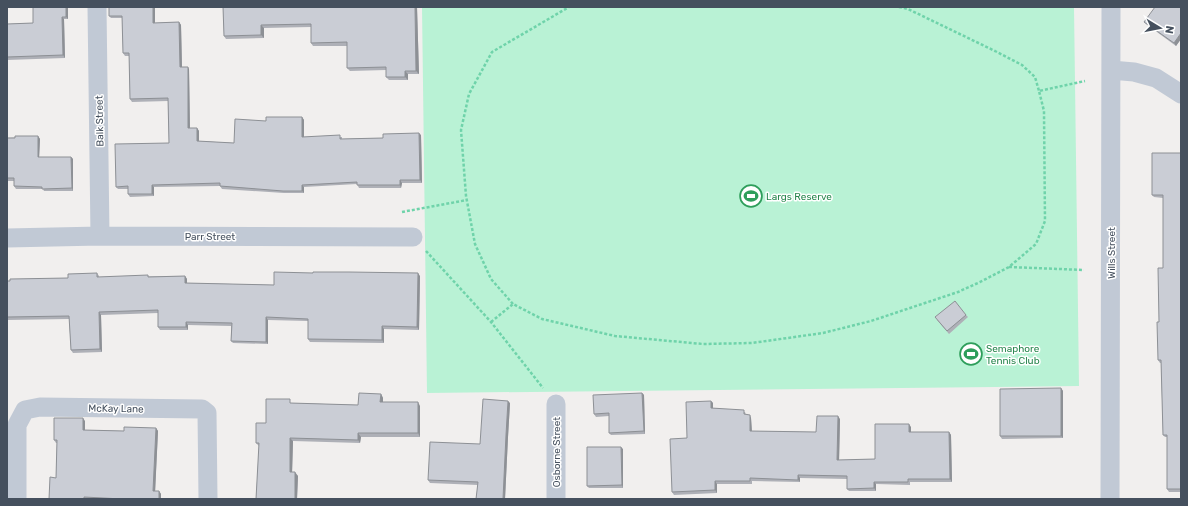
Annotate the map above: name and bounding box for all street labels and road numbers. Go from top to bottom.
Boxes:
street label: Balk Street [94,95,106,147]
street label: Wills Street [1106,227,1118,279]
street label: Parr Street [185,231,235,243]
street label: McKay Lane [88,403,144,415]
street label: Osborne Street [551,417,563,487]

